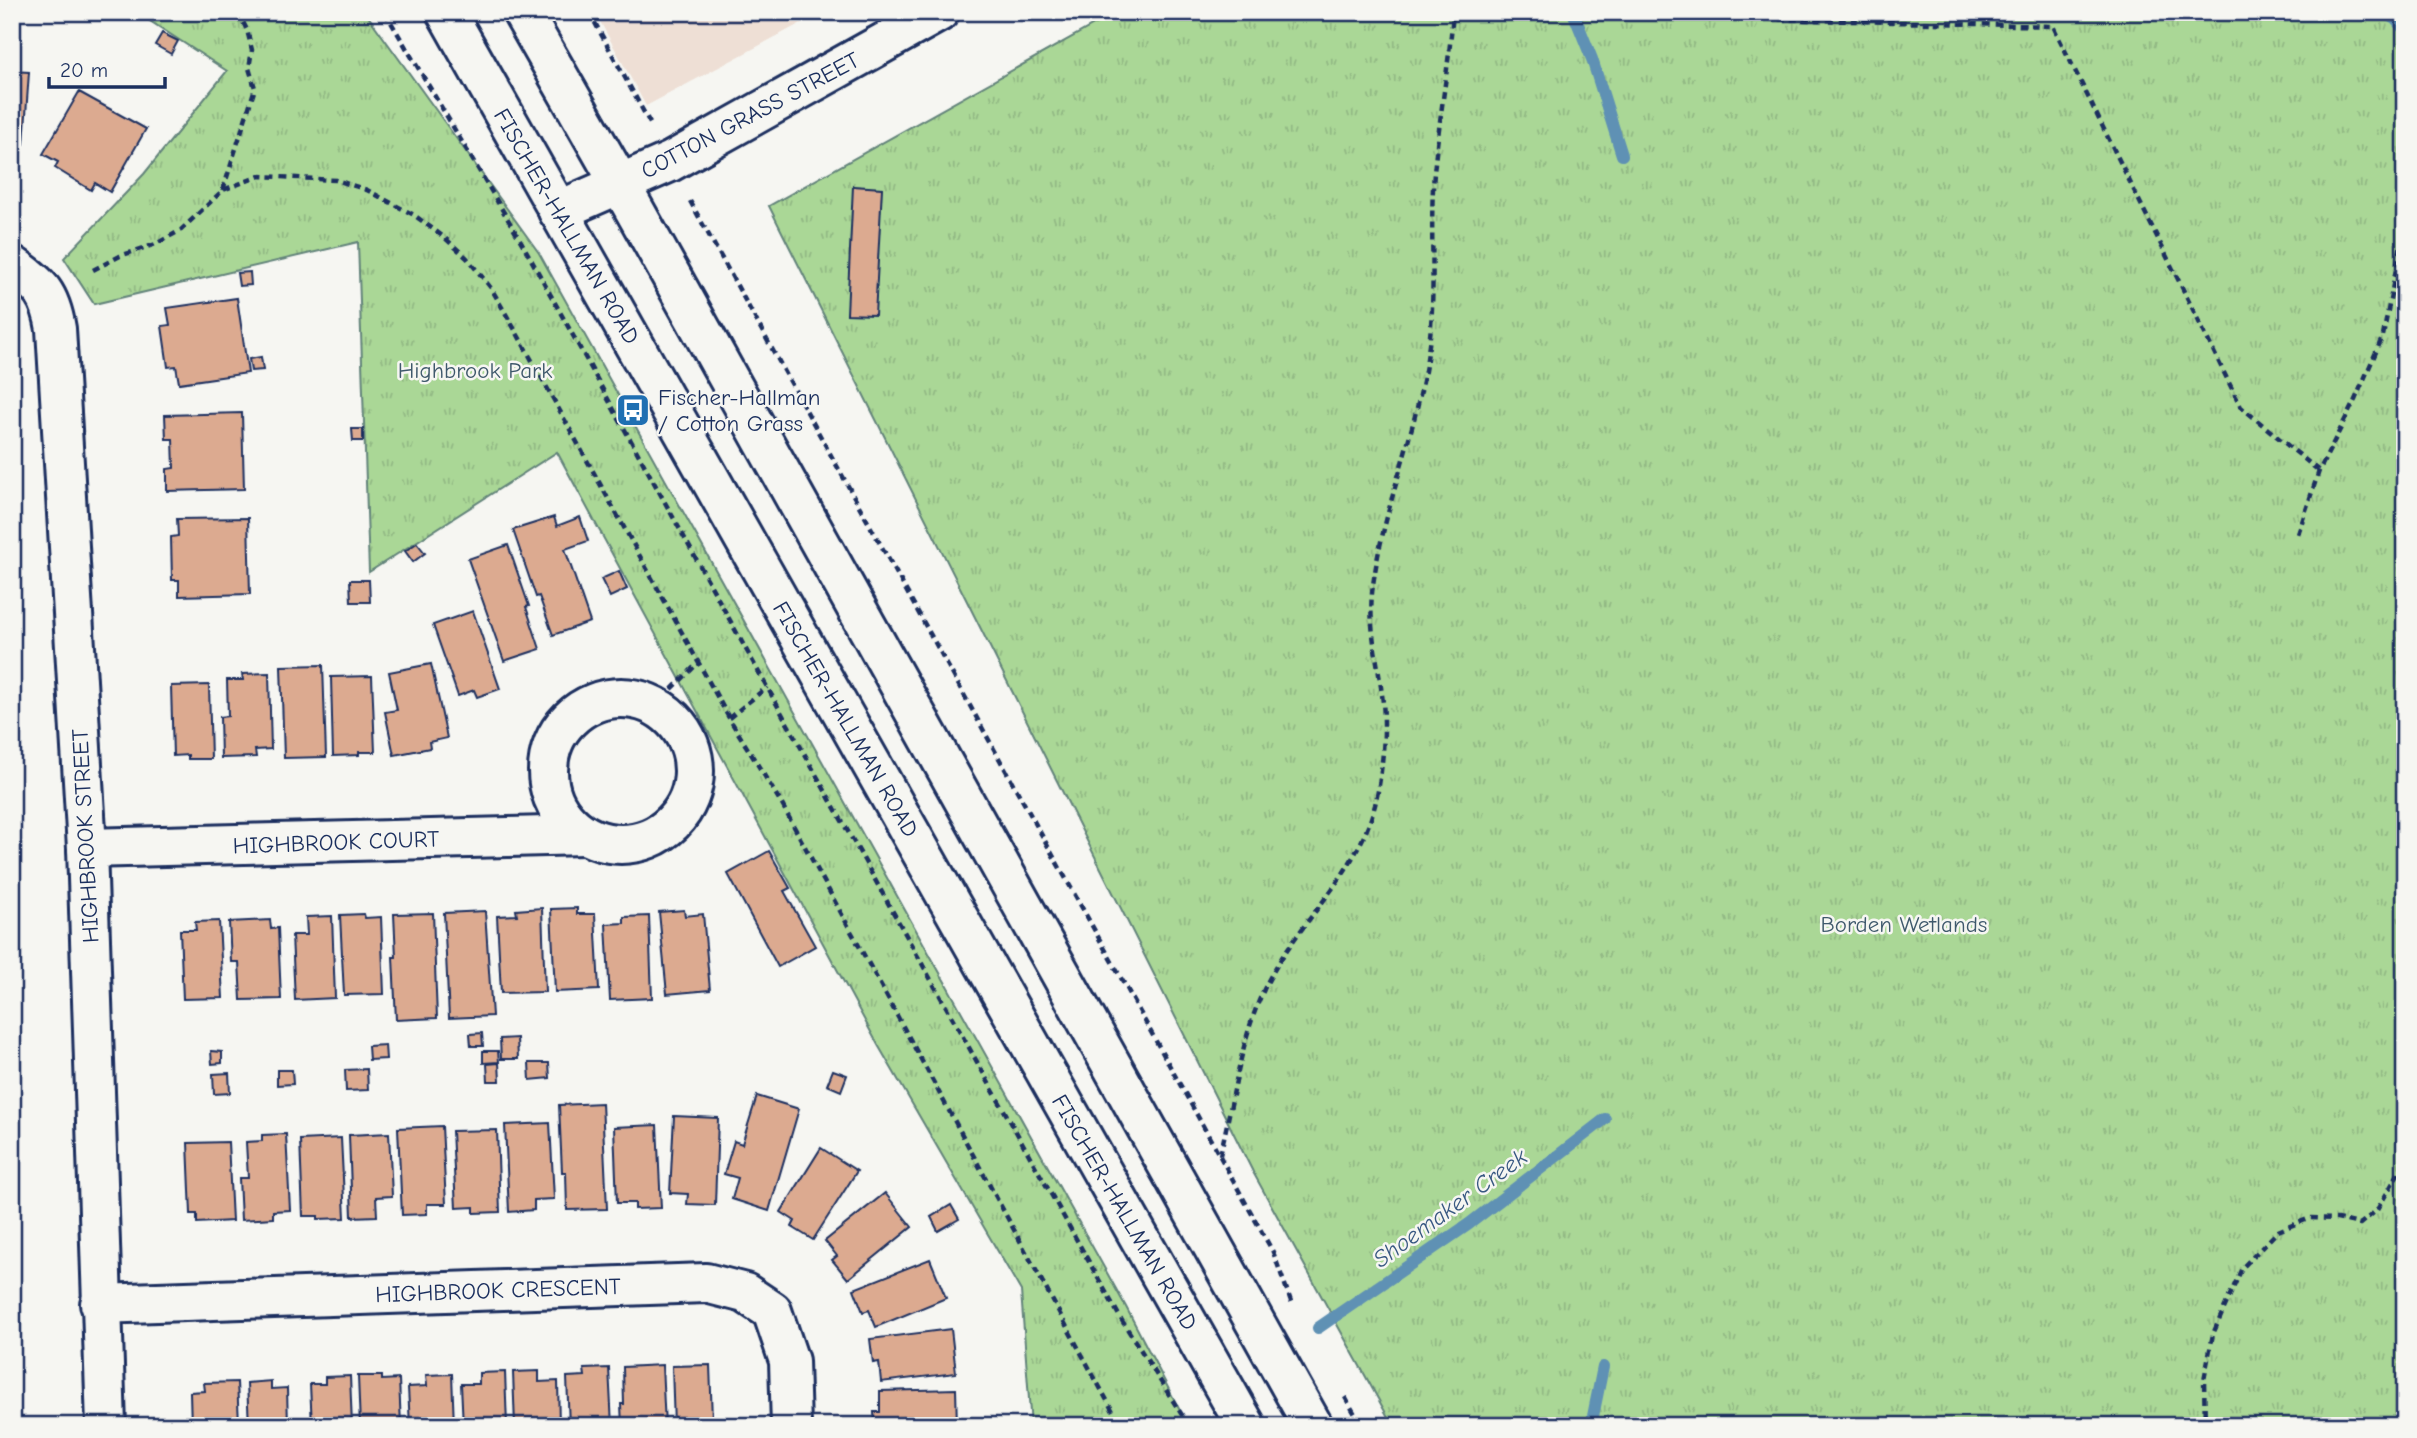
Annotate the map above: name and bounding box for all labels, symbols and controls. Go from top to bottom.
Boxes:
scale bar [49,46,164,90]
street label: COTTON GRASS STREET [636,46,864,184]
text: 20 m [60,58,108,82]
street label: FISCHER-HALLMAN ROAD [488,104,645,349]
park label: Highbrook Park [398,357,552,384]
place label: Fischer-Hallman / Cotton Grass [658,384,821,437]
bus stop icon: Fischer-Hallman / Cotton Grass [614,391,652,429]
street label: FISCHER-HALLMAN ROAD [767,597,924,842]
street label: HIGHBROOK STREET [66,728,105,944]
street label: HIGHBROOK COURT [232,825,440,860]
park label: Borden Wetlands [1821,911,1987,938]
street label: FISCHER-HALLMAN ROAD [1046,1090,1203,1335]
water label: Shoemaker Creek [1367,1142,1533,1273]
street label: HIGHBROOK CRESCENT [375,1273,621,1308]

